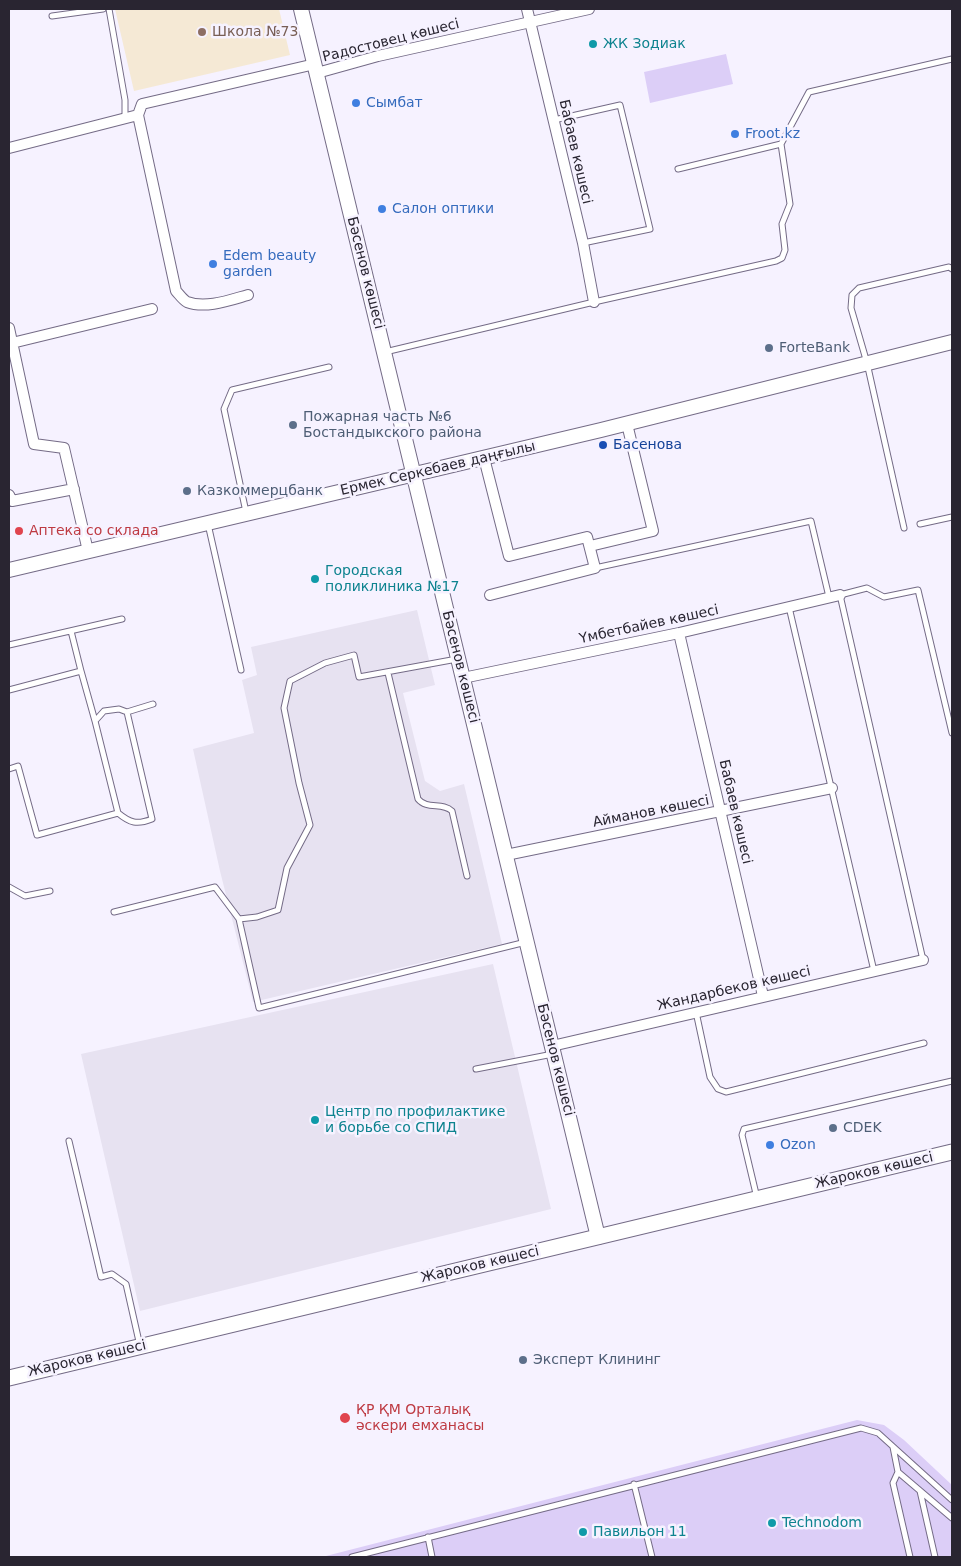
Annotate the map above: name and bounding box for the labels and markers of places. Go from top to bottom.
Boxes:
place label: Школа №73 [212,24,298,40]
marker: Школа №73 [196,26,208,38]
place label: ЖК Зодиак [603,36,686,52]
marker: ЖК Зодиак [587,38,599,50]
place label: Сымбат [366,95,423,111]
marker: Сымбат [350,97,362,109]
place label: Froot.kz [745,126,800,142]
marker: Froot.kz [729,128,741,140]
place label: Салон оптики [392,201,494,217]
marker: Салон оптики [376,203,388,215]
place label: Edem beauty garden [223,248,316,280]
marker: Edem beauty garden [207,258,219,270]
place label: ForteBank [779,340,850,356]
marker: ForteBank [763,342,775,354]
place label: Пожарная часть №6 Бостандыкского района [303,409,482,442]
marker: Пожарная часть №6 Бостандыкского района [287,419,299,431]
place label: Басенова [613,437,682,453]
marker: Басенова [597,439,609,451]
place label: Казкоммерцбанк [197,483,323,499]
marker: Казкоммерцбанк [181,485,193,497]
place label: Аптека со склада [29,523,159,539]
marker: Аптека со склада [13,525,25,537]
place label: Городская поликлиника №17 [325,563,459,596]
marker: Городская поликлиника №17 [309,573,321,585]
place label: Центр по профилактике и борьбе со СПИД [325,1104,505,1136]
marker: Центр по профилактике и борьбе со СПИД [309,1114,321,1126]
place label: CDEK [843,1120,882,1136]
marker: CDEK [827,1122,839,1134]
place label: Ozon [780,1137,816,1153]
marker: Ozon [764,1139,776,1151]
place label: Эксперт Клининг [533,1352,661,1368]
marker: Эксперт Клининг [517,1354,529,1366]
place label: ҚР ҚМ Орталық әскери емханасы [356,1402,484,1434]
marker: ҚР ҚМ Орталық әскери емханасы [338,1411,352,1425]
place label: Technodom [782,1515,862,1531]
marker: Technodom [766,1517,778,1529]
place label: Павильон 11 [593,1524,687,1540]
marker: Павильон 11 [577,1526,589,1538]

